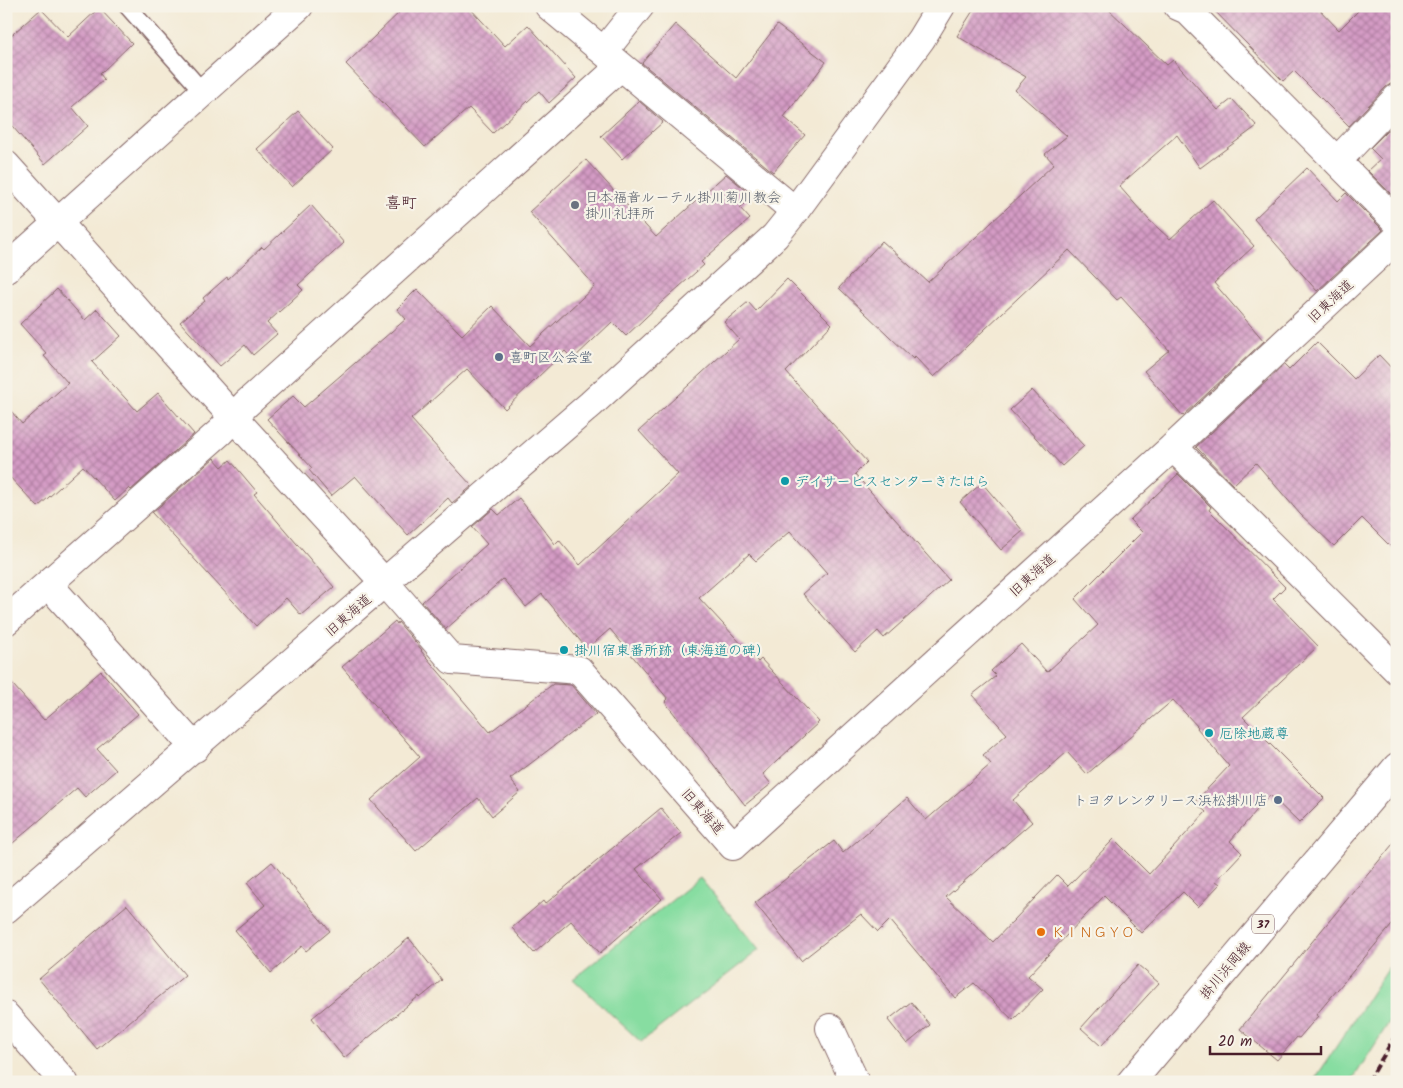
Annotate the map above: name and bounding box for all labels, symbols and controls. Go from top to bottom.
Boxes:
place label: 日本福音ルーテル掛川菊川教会 掛川礼拝所 [585,187,781,225]
district label: 喜町 [385,191,417,216]
marker: 日本福音ルーテル掛川菊川教会 掛川礼拝所 [569,199,581,211]
street label: 旧東海道 [1303,275,1359,329]
place label: 喜町区公会堂 [509,347,593,369]
marker: 喜町区公会堂 [493,351,505,363]
place label: デイサービスセンターきたはら [795,471,990,493]
marker: デイサービスセンターきたはら [779,475,791,487]
street label: 旧東海道 [1005,549,1061,603]
street label: 旧東海道 [320,589,377,642]
place label: 掛川宿東番所跡（東海道の碑） [574,640,770,662]
marker: 掛川宿東番所跡（東海道の碑） [558,644,570,656]
place label: 厄除地蔵尊 [1219,723,1289,745]
marker: 厄除地蔵尊 [1203,727,1215,739]
street label: 旧東海道 [676,783,729,840]
place label: トヨタレンタリース浜松掛川店 [1073,790,1268,812]
marker: トヨタレンタリース浜松掛川店 [1272,794,1284,806]
road number: 37 [1252,914,1274,934]
place label: ＫＩＮＧＹＯ [1051,922,1135,944]
marker: ＫＩＮＧＹＯ [1035,926,1047,938]
street label: 掛川浜岡線 [1195,937,1257,1005]
scale bar [1210,1023,1322,1055]
text: 20 m [1218,1030,1252,1054]

